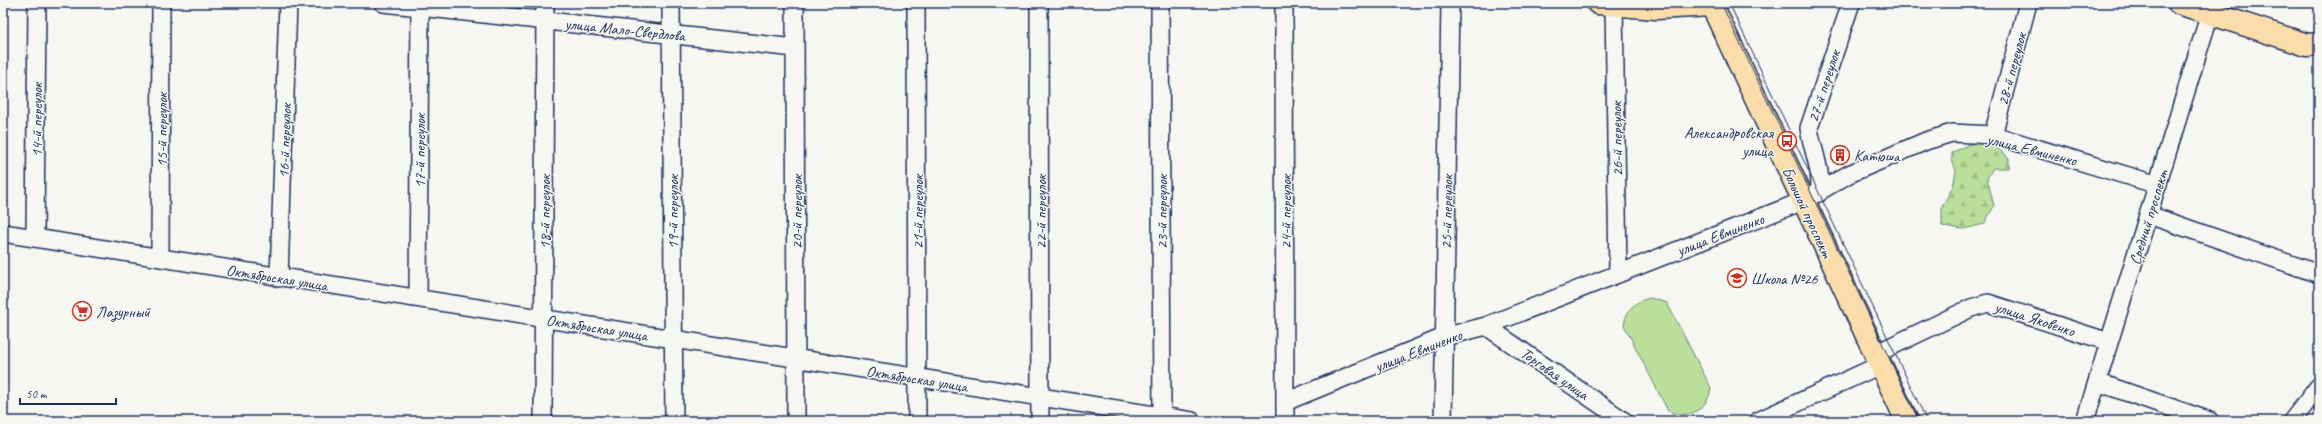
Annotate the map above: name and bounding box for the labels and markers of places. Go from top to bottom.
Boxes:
place label: Александровская улица [1684,123,1774,161]
bus stop icon: Александровская улица [1776,130,1798,152]
building icon: Катюша [1829,144,1851,166]
place label: Катюша [1854,146,1901,166]
school or university icon: Школа №26 [1726,267,1748,289]
place label: Школа №26 [1751,269,1819,289]
supermarket icon: Лазурный [71,300,93,322]
place label: Лазурный [96,302,151,322]

